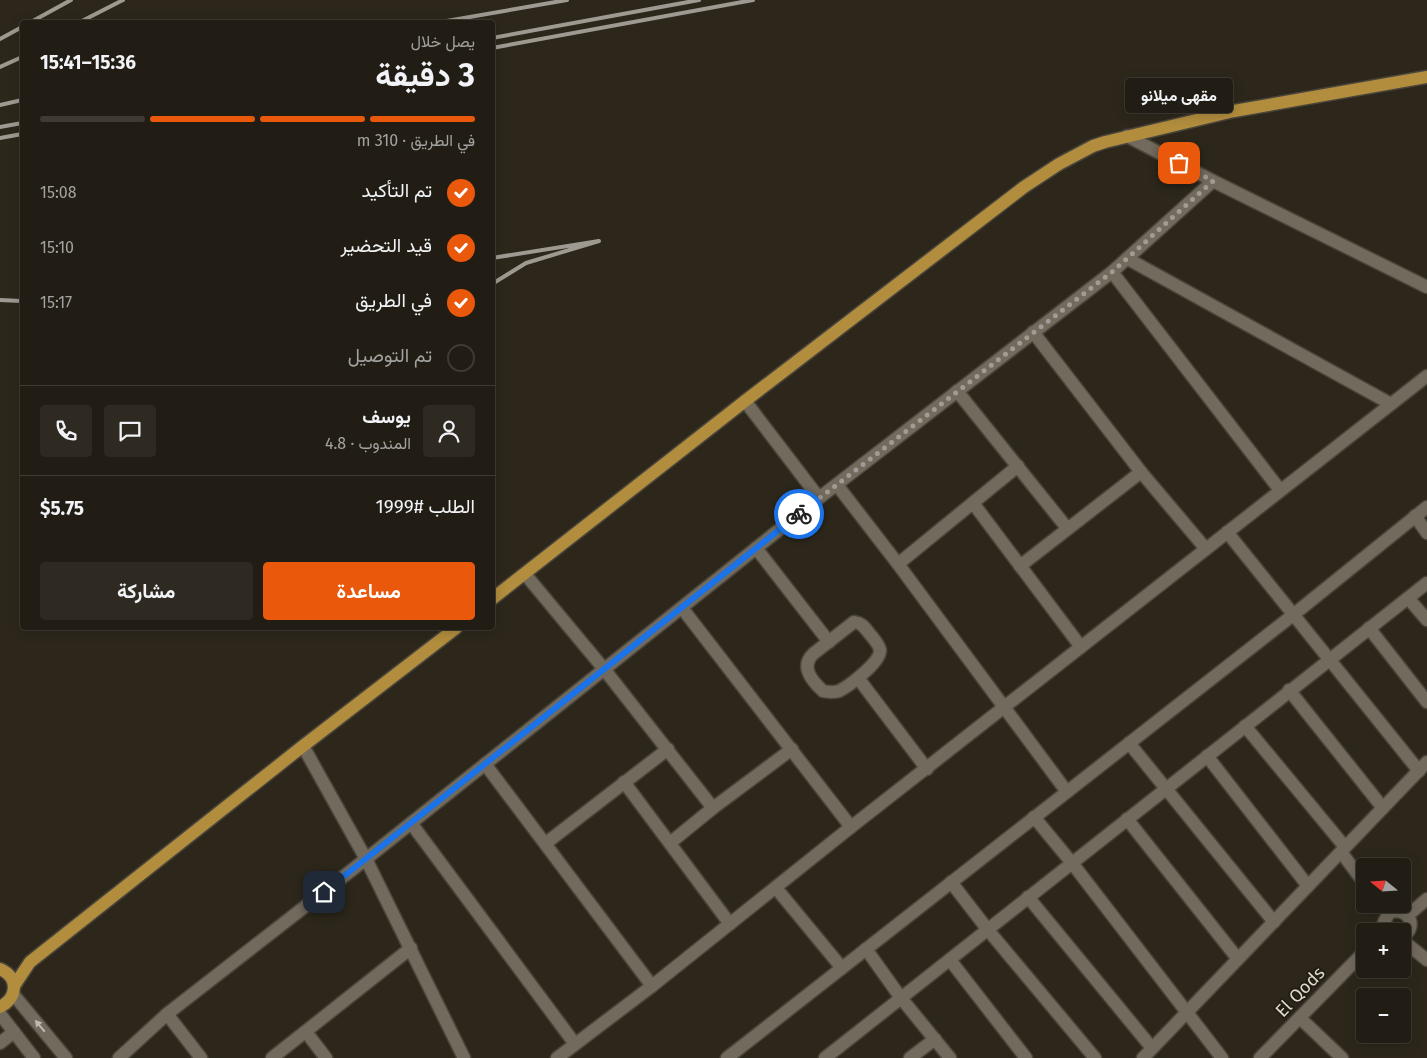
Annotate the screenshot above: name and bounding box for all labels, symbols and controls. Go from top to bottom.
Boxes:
text: يصل خلال [411,32,475,51]
text: 15:36–15:41 [40,51,136,74]
text: 3 دقيقة [375,56,475,94]
callout: مقهى ميلانو [1125,78,1233,113]
text: مقهى ميلانو [1141,86,1217,105]
text: في الطريق · 310 m [357,131,475,150]
pin [1158,142,1200,184]
icon: bag [1165,149,1193,177]
text: تم التأكيد [362,179,432,202]
icon: check [447,179,475,207]
text: 15:08 [40,183,77,202]
text: قيد التحضير [340,234,432,257]
icon: check [447,234,475,262]
text: 15:10 [40,238,74,257]
text: في الطريق [355,289,432,312]
icon: check [447,289,475,317]
text: 15:17 [40,293,72,312]
text: تم التوصيل [348,344,432,367]
button: phone [40,405,92,457]
button: chat [104,405,156,457]
text: يوسف [362,405,411,428]
button: person [423,405,475,457]
text: المندوب · 4.8 [325,434,411,453]
courier [774,489,824,539]
text: الطلب #1999 [376,495,475,518]
text: $5.75 [40,497,84,520]
icon: bike [785,500,813,528]
button: مشاركة [40,562,253,620]
button: مساعدة [263,562,475,620]
north arrow [1356,858,1411,912]
map controls [1356,858,1411,1043]
pin [303,871,345,913]
icon: home [310,878,338,906]
button: + [1356,923,1411,978]
street label: El Qods [1271,962,1329,1022]
button: − [1356,988,1411,1043]
one-way arrow [34,1020,45,1033]

